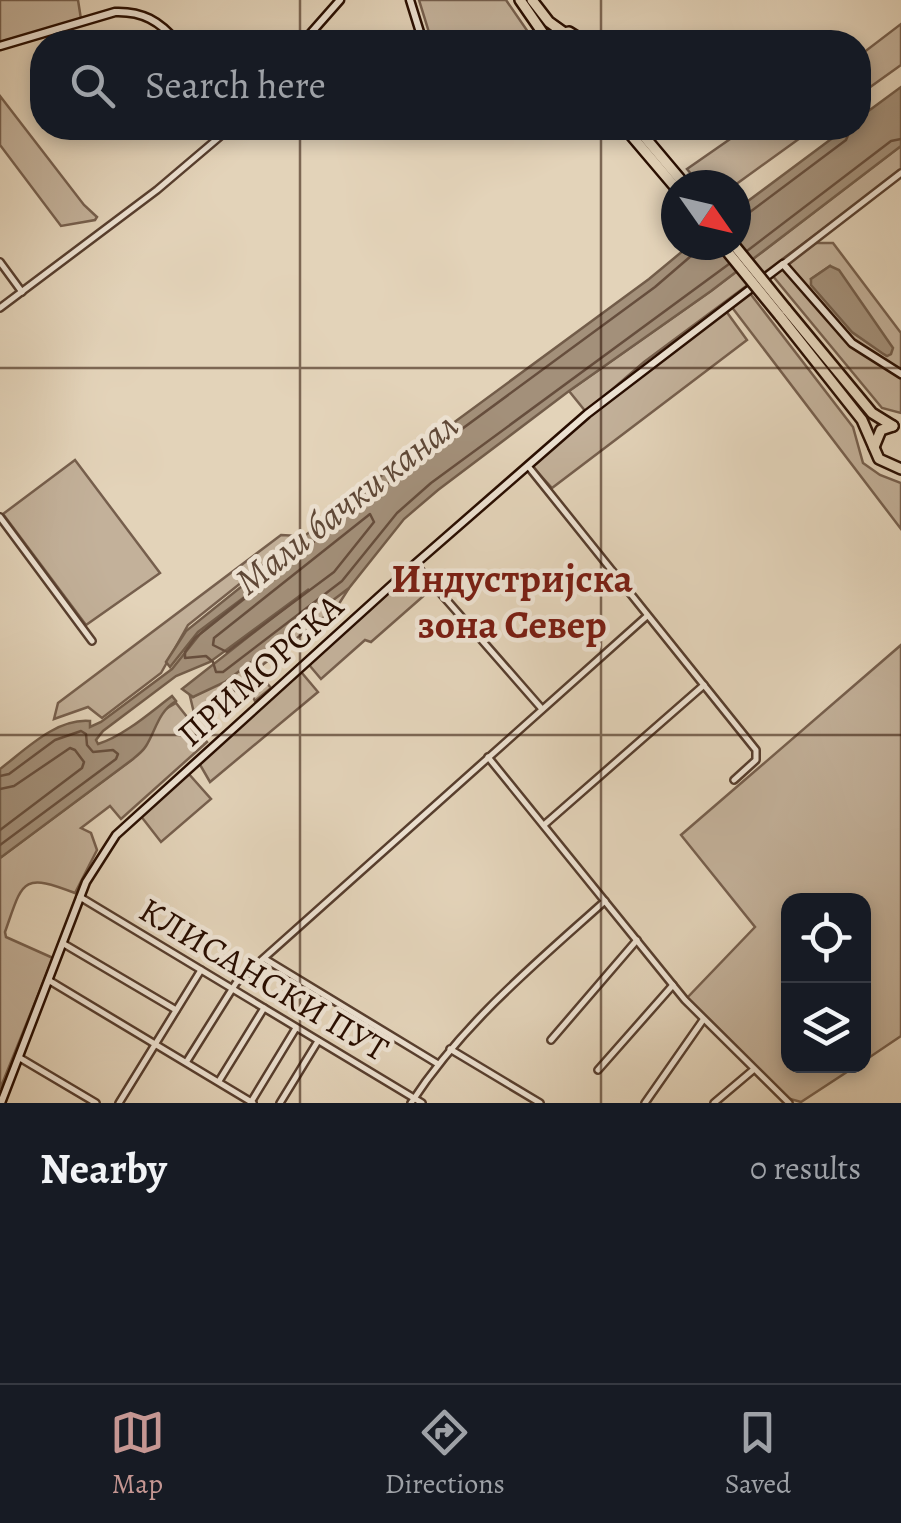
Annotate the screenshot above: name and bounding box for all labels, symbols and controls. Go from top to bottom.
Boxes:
search box [30,30,871,140]
icon: search [65,58,120,113]
text: Search here [145,59,326,111]
north arrow [661,170,751,260]
water label: Мали бачки канал [224,399,468,606]
district label: Индустријска зона Север [391,551,633,652]
street label: ПРИМОРСКА [167,582,354,757]
street label: КЛИСАНСКИ ПУТ [130,886,398,1072]
map controls [781,893,871,1073]
button: locate [781,893,871,983]
button: layers [781,983,871,1073]
text: Nearby [40,1140,167,1197]
text: 0 results [750,1146,861,1190]
tab: Map [110,1405,165,1503]
tab: Directions [385,1405,505,1503]
tab: Saved [725,1405,791,1503]

